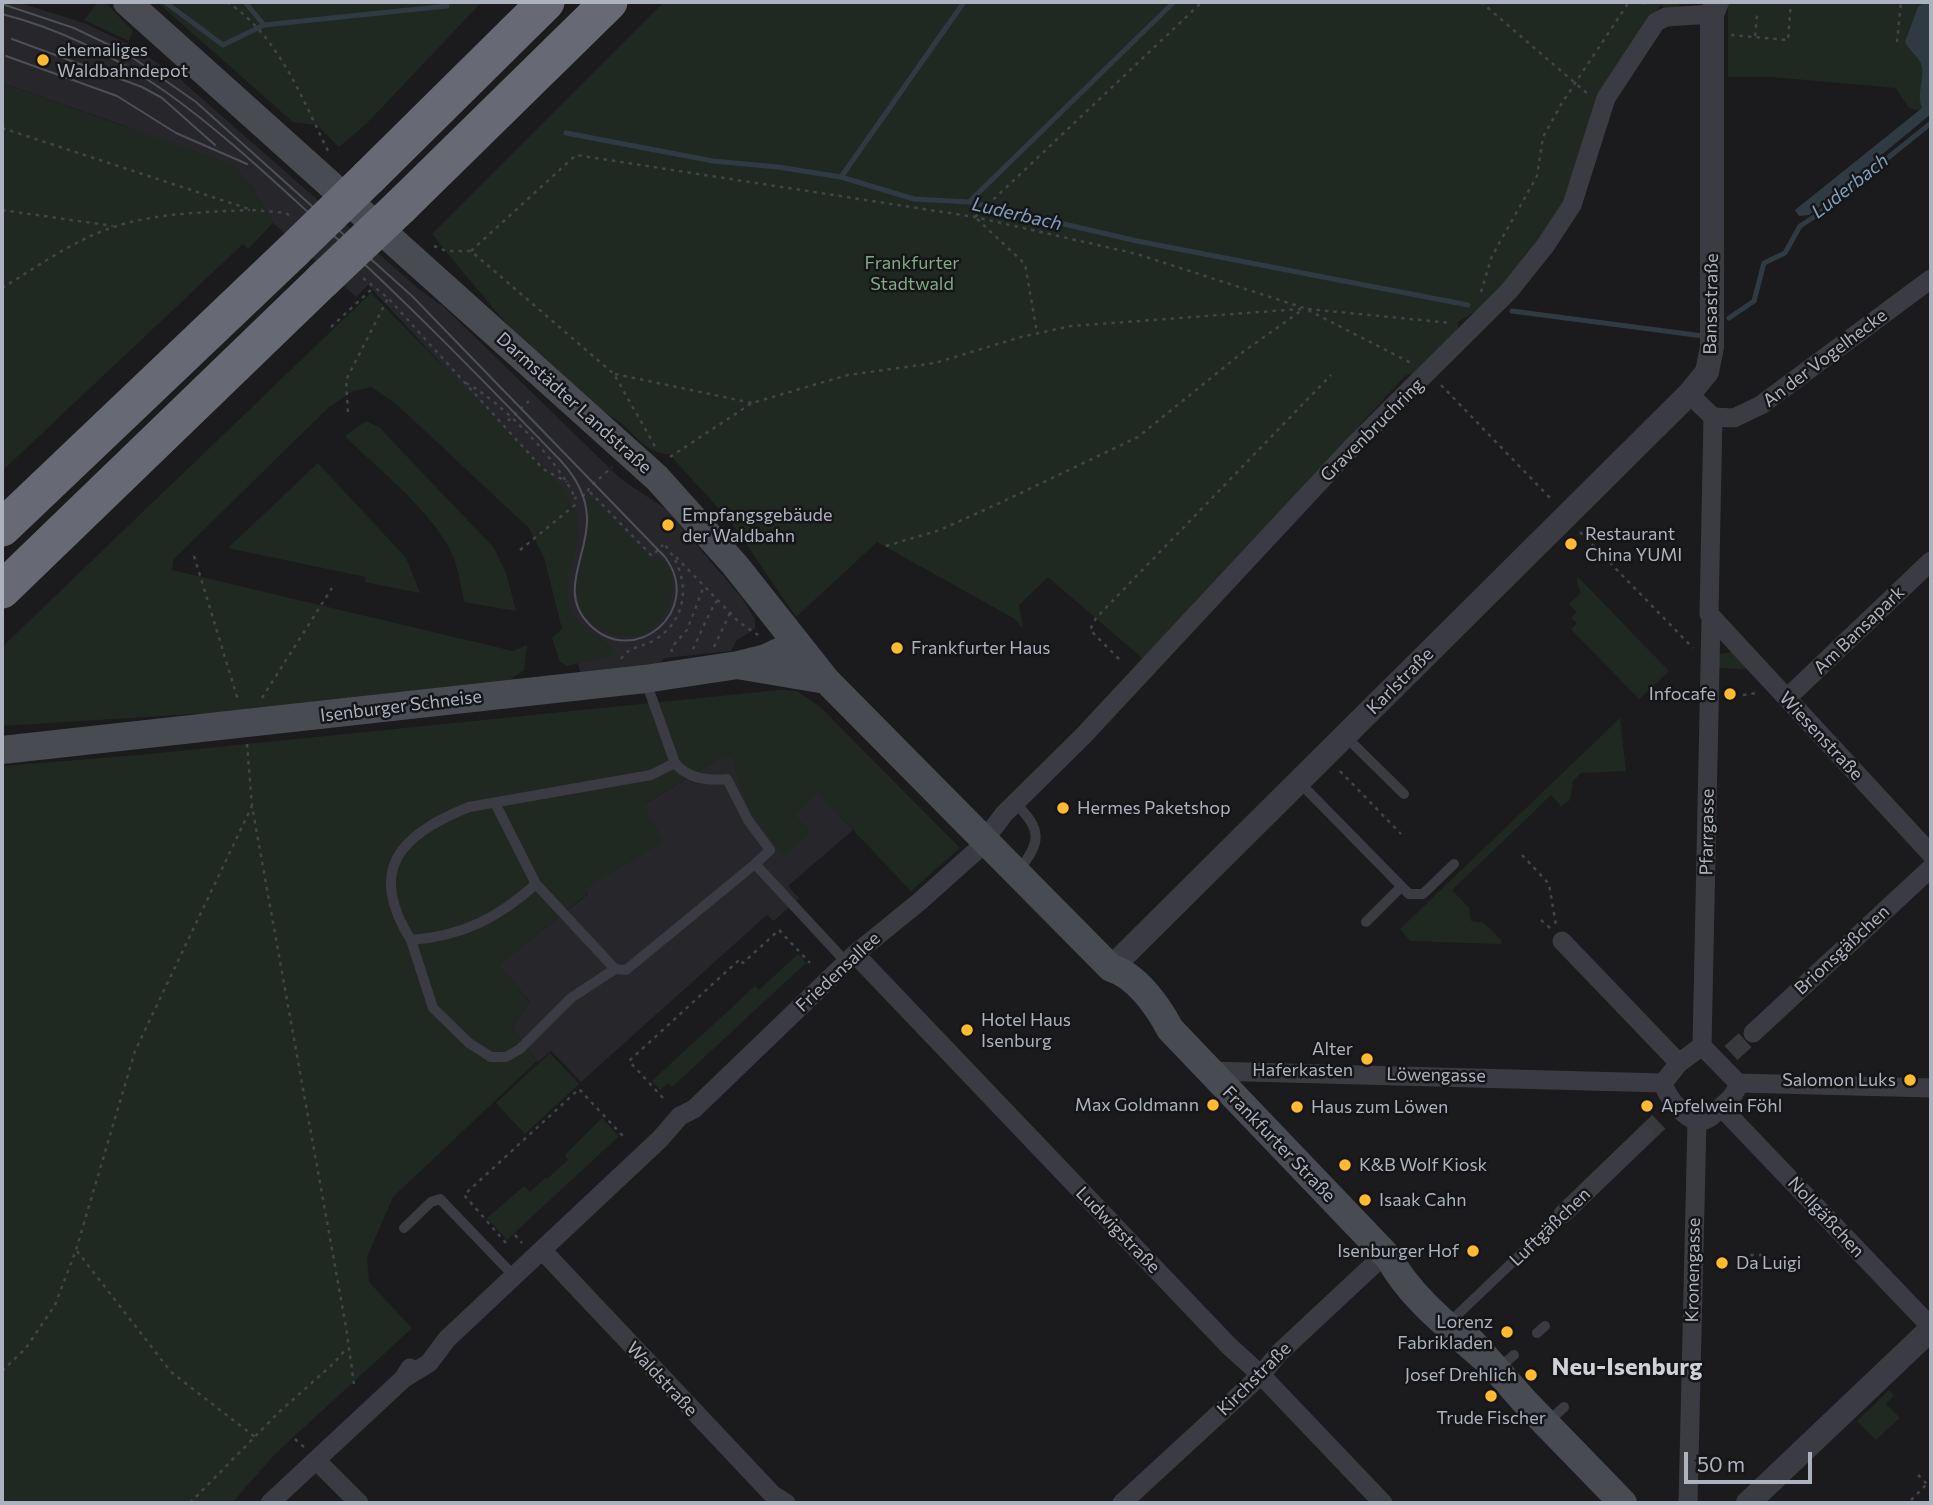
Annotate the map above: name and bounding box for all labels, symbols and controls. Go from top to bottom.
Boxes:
place label: ehemaliges Waldbahndepot [57,39,188,82]
marker: ehemaliges Waldbahndepot [35,52,51,68]
water label: Luderbach [1807,149,1893,223]
water label: Luderbach [970,193,1064,235]
park label: Frankfurter Stadtwald [865,252,959,294]
street label: Bansastraße [1699,253,1723,355]
street label: An der Vogelhecke [1759,304,1891,412]
street label: Darmstädter Landstraße [492,328,656,478]
street label: Gravenbruchring [1316,374,1428,486]
place label: Empfangsgebäude der Waldbahn [682,504,833,546]
marker: Empfangsgebäude der Waldbahn [660,517,676,533]
place label: Restaurant China YUMI [1585,523,1682,566]
marker: Restaurant China YUMI [1563,536,1579,552]
street label: Am Bansapark [1809,581,1909,679]
place label: Frankfurter Haus [911,637,1050,659]
marker: Frankfurter Haus [889,640,905,656]
street label: Karlstraße [1362,643,1438,719]
place label: Infocafe [1649,683,1716,705]
street label: Isenburger Schneise [319,685,483,727]
marker: Infocafe [1722,686,1738,702]
street label: Wiesenstraße [1775,687,1867,785]
street label: Pfarrgasse [1695,788,1719,876]
place label: Hermes Paketshop [1077,797,1231,819]
marker: Hermes Paketshop [1055,800,1071,816]
street label: Brionsgäßchen [1790,901,1894,999]
street label: Friedensallee [791,928,885,1016]
place label: Hotel Haus Isenburg [981,1009,1071,1052]
marker: Hotel Haus Isenburg [959,1022,975,1038]
place label: Alter Haferkasten [1252,1038,1353,1080]
marker: Alter Haferkasten [1359,1051,1375,1067]
street label: Löwengasse [1386,1063,1486,1087]
place label: Salomon Luks [1782,1069,1896,1091]
marker: Salomon Luks [1902,1072,1918,1088]
street label: Frankfurter Straße [1218,1082,1340,1206]
place label: Max Goldmann [1075,1094,1199,1116]
place label: Apfelwein Föhl [1661,1095,1782,1117]
place label: Haus zum Löwen [1311,1096,1448,1118]
marker: Max Goldmann [1205,1097,1221,1113]
marker: Apfelwein Föhl [1639,1098,1655,1114]
marker: Haus zum Löwen [1289,1099,1305,1115]
place label: K&B Wolf Kiosk [1359,1154,1487,1176]
marker: K&B Wolf Kiosk [1337,1157,1353,1173]
street label: Nollgäßchen [1783,1172,1869,1262]
street label: Ludwigstraße [1071,1182,1165,1278]
street label: Luftgäßchen [1505,1183,1595,1271]
place label: Isaak Cahn [1379,1189,1467,1211]
marker: Isaak Cahn [1357,1192,1373,1208]
street label: Kronengasse [1681,1217,1705,1323]
place label: Isenburger Hof [1337,1240,1459,1262]
marker: Isenburger Hof [1465,1243,1481,1259]
place label: Da Luigi [1736,1252,1801,1274]
marker: Da Luigi [1714,1255,1730,1271]
place label: Lorenz Fabrikladen [1397,1311,1493,1354]
marker: Lorenz Fabrikladen [1499,1324,1515,1340]
street label: Waldstraße [622,1337,702,1421]
street label: Kirchstraße [1213,1338,1295,1420]
district label: Neu-Isenburg [1552,1353,1702,1381]
place label: Josef Drehlich [1405,1364,1517,1386]
marker: Josef Drehlich [1523,1367,1539,1383]
marker: Trude Fischer [1483,1388,1499,1404]
place label: Trude Fischer [1436,1407,1546,1429]
scale bar [1688,1438,1816,1482]
text: 50 m [1697,1451,1745,1476]

